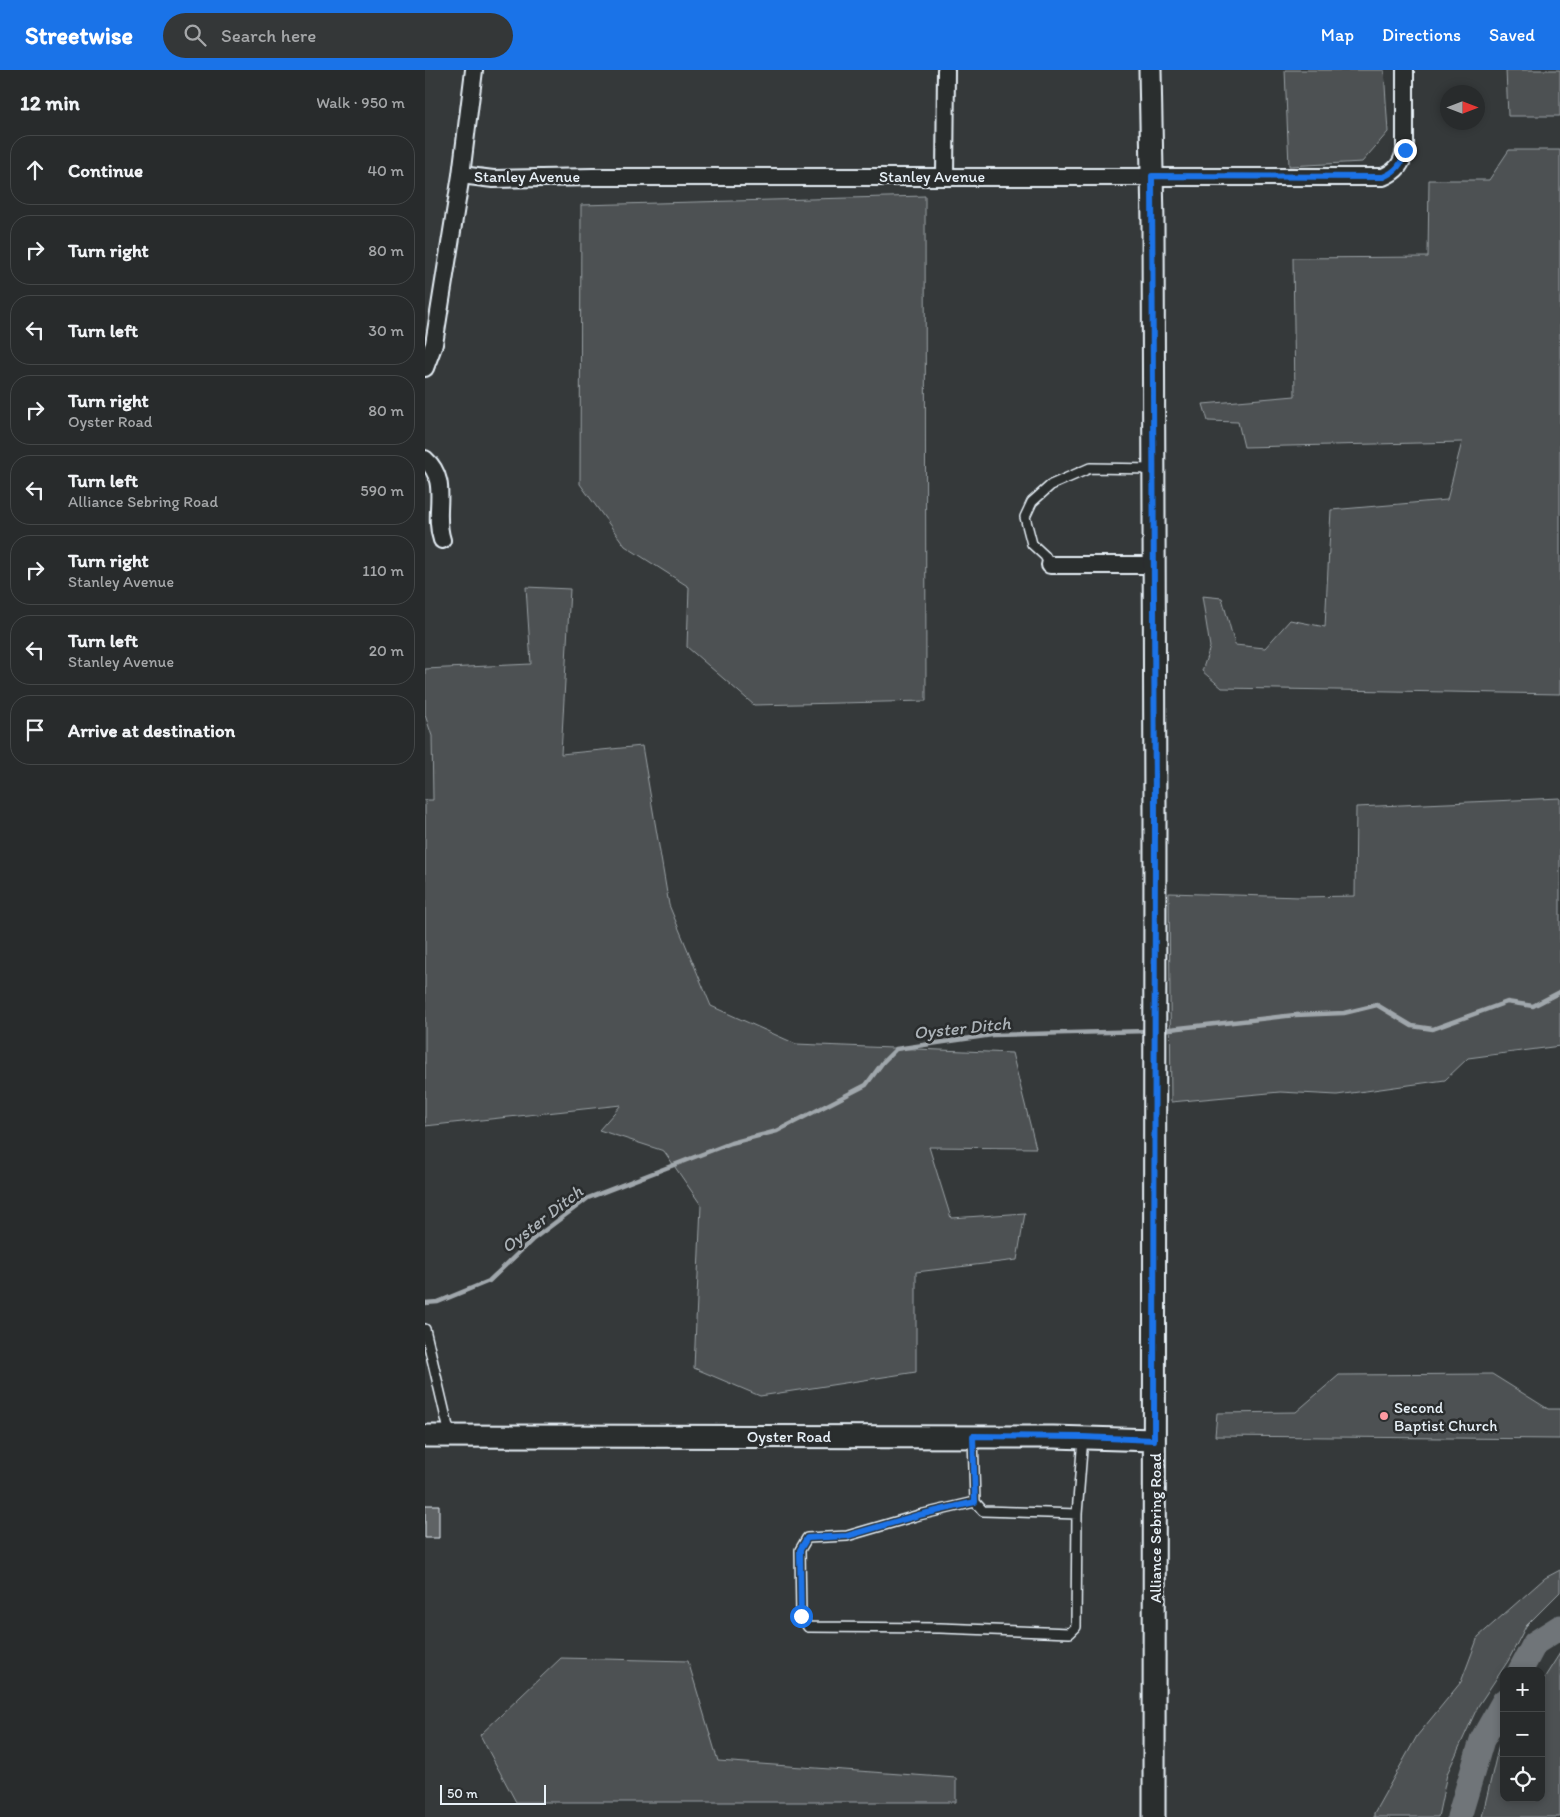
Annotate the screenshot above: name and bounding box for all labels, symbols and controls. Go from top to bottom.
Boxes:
search box [163,13,513,58]
text: Streetwise [25,21,133,50]
icon: search [181,21,209,49]
text: Search here [221,24,316,47]
text: Map [1321,24,1354,46]
text: Directions [1382,24,1461,46]
text: Saved [1489,24,1535,46]
north arrow [1440,85,1485,130]
text: 12 min [20,90,80,115]
text: Walk · 950 m [316,93,405,112]
route end [1394,139,1417,162]
icon: ahead [21,156,49,184]
text: Continue [68,159,143,182]
text: 40 m [367,161,404,180]
street label: Stanley Avenue [474,167,580,186]
street label: Stanley Avenue [879,167,985,186]
icon: right [21,236,49,264]
text: Turn right [68,239,149,262]
text: 80 m [368,241,404,260]
icon: left [21,316,49,344]
text: Turn left [68,319,138,342]
text: 30 m [368,321,404,340]
text: Turn right [68,389,149,412]
icon: right [21,396,49,424]
text: 80 m [368,401,404,420]
text: Oyster Road [68,412,152,431]
text: Turn left [68,469,138,492]
icon: left [21,476,49,504]
text: 590 m [360,481,404,500]
text: Alliance Sebring Road [68,492,218,511]
text: Turn right [68,549,149,572]
icon: right [21,556,49,584]
text: 110 m [362,561,404,580]
text: Stanley Avenue [68,572,174,591]
text: Turn left [68,629,138,652]
icon: left [21,636,49,664]
text: 20 m [369,641,404,660]
text: Stanley Avenue [68,652,174,671]
icon: arrive [21,716,49,744]
text: Arrive at destination [68,719,235,742]
water label: Oyster Ditch [912,1012,1012,1044]
water label: Oyster Ditch [497,1180,587,1258]
place label: Second Baptist Church [1394,1398,1497,1435]
marker: Second Baptist Church [1378,1410,1390,1422]
street label: Oyster Road [747,1427,832,1446]
street label: Alliance Sebring Road [1146,1453,1165,1603]
route start [790,1605,813,1628]
map controls [1500,1667,1545,1802]
button: + [1500,1667,1545,1712]
button: − [1500,1712,1545,1757]
button: locate [1500,1757,1545,1802]
scale bar [440,1782,546,1805]
text: 50 m [447,1785,478,1802]

